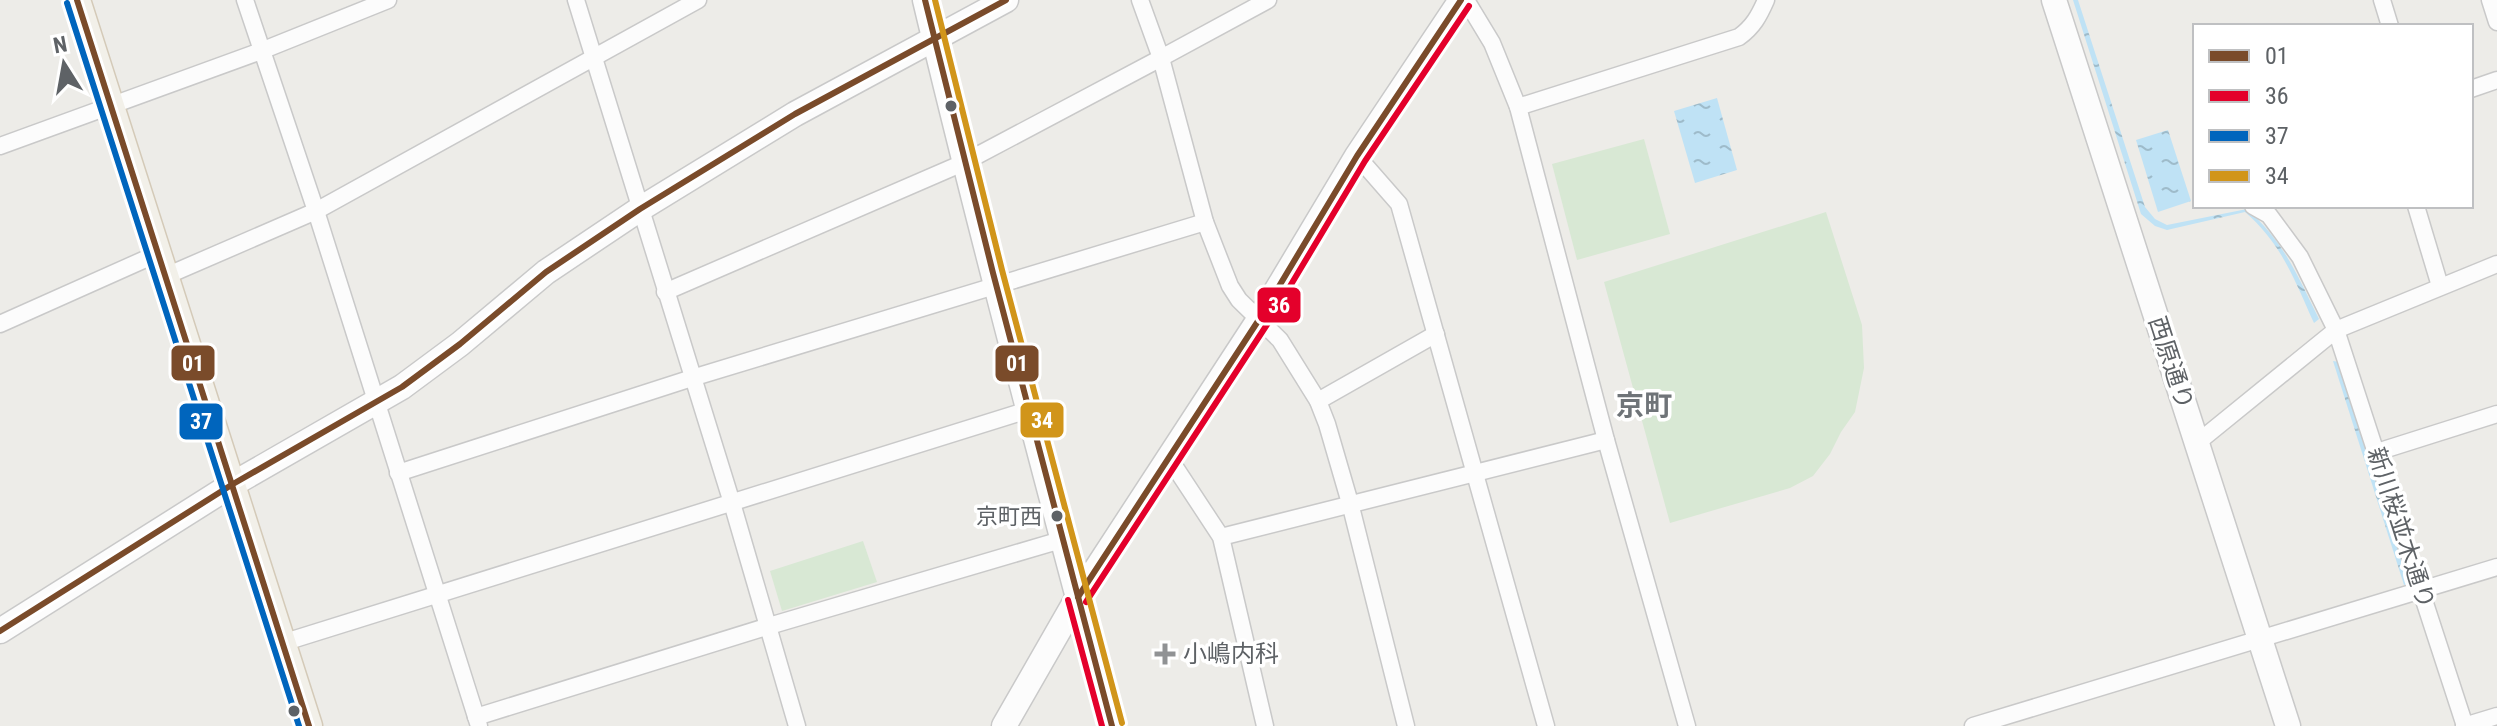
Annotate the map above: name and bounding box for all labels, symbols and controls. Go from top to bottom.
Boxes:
north arrow [24,24,104,104]
legend [2193,24,2473,208]
text: N [51,31,69,58]
text: 01 [2265,42,2289,70]
text: 36 [2265,82,2289,110]
unlabelled marker [943,98,959,114]
text: 37 [2265,122,2289,150]
text: 34 [2265,162,2289,190]
line badge: 36 [1256,286,1302,324]
text: 36 [1268,293,1290,318]
street label: 西原通り [2143,313,2199,413]
line badge: 01 [170,344,216,382]
line badge: 01 [994,344,1040,383]
text: 01 [182,351,204,376]
text: 01 [1006,351,1028,376]
district label: 京町 [1616,389,1672,422]
line badge: 34 [1019,401,1065,439]
line badge: 37 [178,402,224,441]
text: 34 [1031,408,1053,433]
text: 37 [190,409,212,434]
street label: 新川桜並木通り [2362,444,2440,612]
place label: 京町西 [976,504,1042,529]
marker: 京町西 [1049,508,1065,524]
place label: 小嶋内科 [1183,640,1279,668]
marker: 小嶋内科 [1154,643,1176,665]
unlabelled marker [286,703,302,719]

